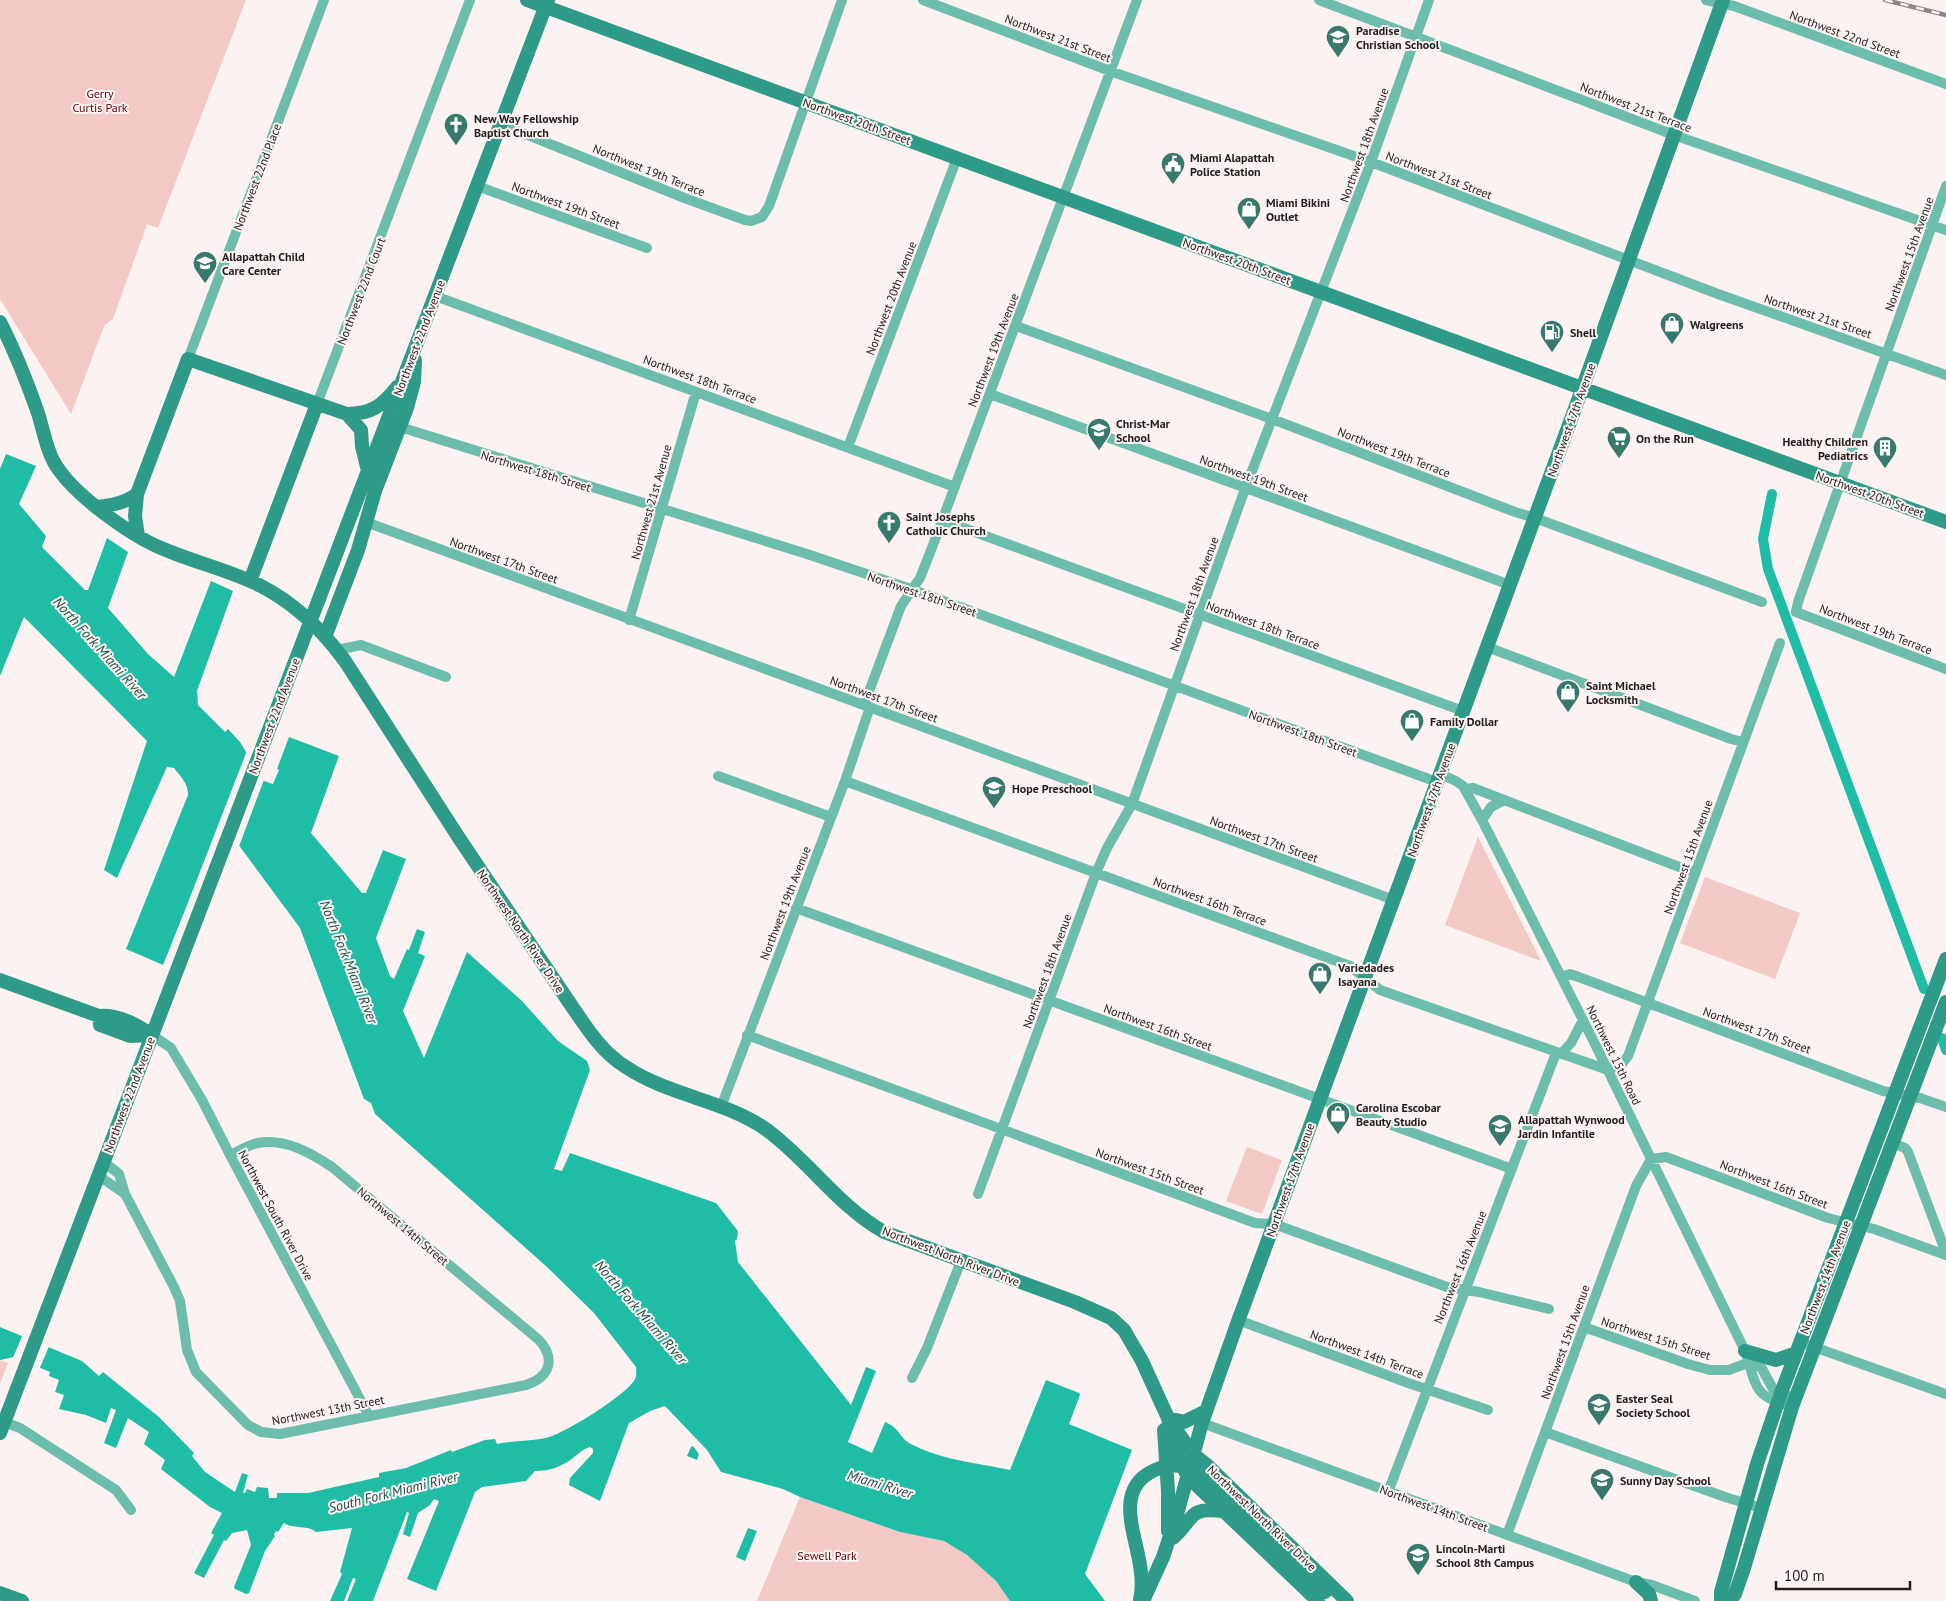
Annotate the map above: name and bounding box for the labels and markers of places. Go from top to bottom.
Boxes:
place label: Paradise Christian School [1356,23,1440,52]
school or university icon: Paradise Christian School [1325,24,1351,58]
place label: New Way Fellowship Baptist Church [474,111,579,140]
church icon: New Way Fellowship Baptist Church [443,112,469,146]
place label: Miami Alapattah Police Station [1190,150,1274,179]
public building icon: Miami Alapattah Police Station [1160,151,1186,185]
place label: Miami Bikini Outlet [1266,195,1330,224]
shop icon: Miami Bikini Outlet [1236,196,1262,230]
place label: Allapattah Child Care Center [222,249,305,278]
school or university icon: Allapattah Child Care Center [192,250,218,284]
shop icon: Walgreens [1659,311,1685,345]
place label: Walgreens [1690,317,1744,332]
fuel station icon: Shell [1539,319,1565,353]
place label: Shell [1570,325,1597,340]
place label: Christ-Mar School [1116,416,1171,445]
school or university icon: Christ-Mar School [1086,417,1112,451]
supermarket icon: On the Run [1606,425,1632,459]
place label: On the Run [1636,431,1694,446]
place label: Healthy Children Pediatrics [1782,434,1868,463]
building icon: Healthy Children Pediatrics [1872,435,1898,469]
place label: Saint Josephs Catholic Church [906,509,986,538]
church icon: Saint Josephs Catholic Church [876,510,902,544]
place label: Saint Michael Locksmith [1586,678,1656,707]
shop icon: Saint Michael Locksmith [1555,679,1581,713]
shop icon: Family Dollar [1399,708,1425,742]
place label: Family Dollar [1430,714,1499,729]
school or university icon: Hope Preschool [981,775,1007,809]
place label: Hope Preschool [1012,781,1092,796]
place label: Variedades Isayana [1337,960,1394,989]
shop icon: Variedades Isayana [1307,961,1333,995]
place label: Carolina Escobar Beauty Studio [1356,1100,1442,1129]
shop icon: Carolina Escobar Beauty Studio [1325,1101,1351,1135]
place label: Allapattah Wynwood Jardin Infantile [1517,1112,1625,1141]
school or university icon: Allapattah Wynwood Jardin Infantile [1487,1113,1513,1147]
place label: Easter Seal Society School [1616,1391,1691,1420]
school or university icon: Easter Seal Society School [1586,1392,1612,1426]
school or university icon: Sunny Day School [1589,1467,1615,1501]
place label: Sunny Day School [1620,1473,1711,1488]
place label: Lincoln-Marti School 8th Campus [1436,1541,1534,1570]
school or university icon: Lincoln-Marti School 8th Campus [1405,1542,1431,1576]

